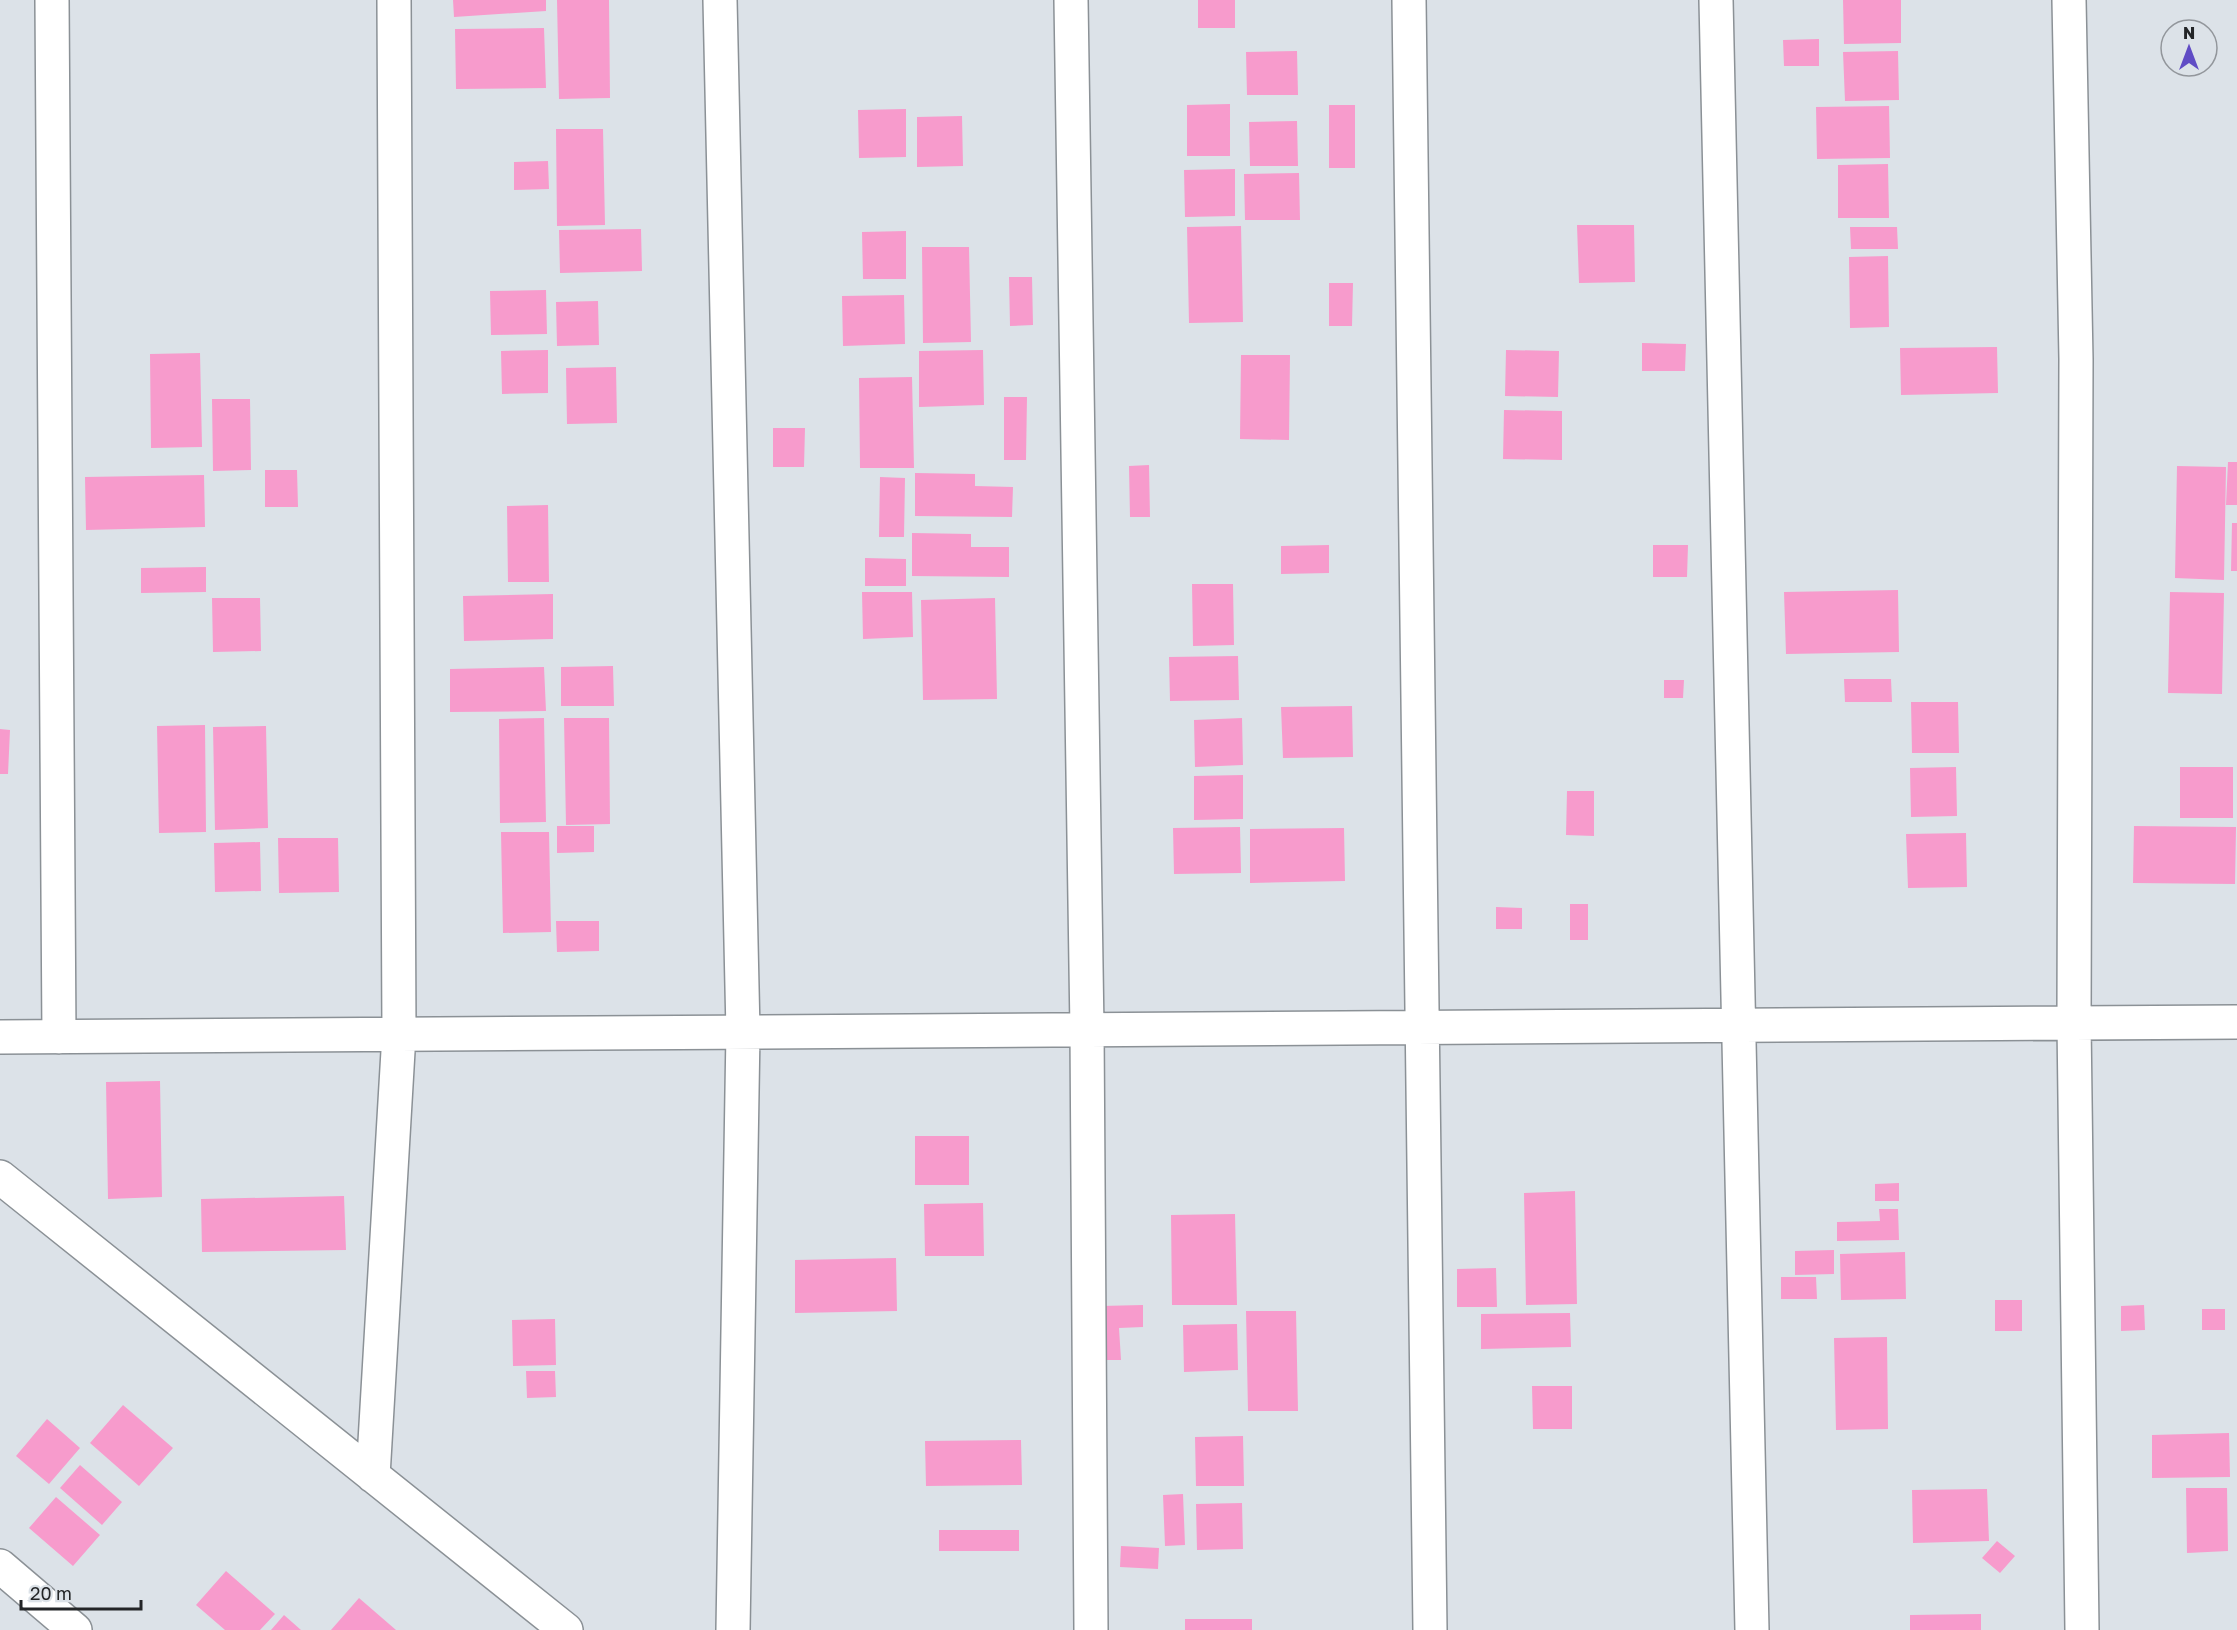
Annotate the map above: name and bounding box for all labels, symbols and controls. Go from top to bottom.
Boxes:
north arrow [2159,18,2219,78]
text: N [2183,23,2195,43]
scale bar [21,1573,141,1611]
text: 20 m [30,1582,72,1604]

